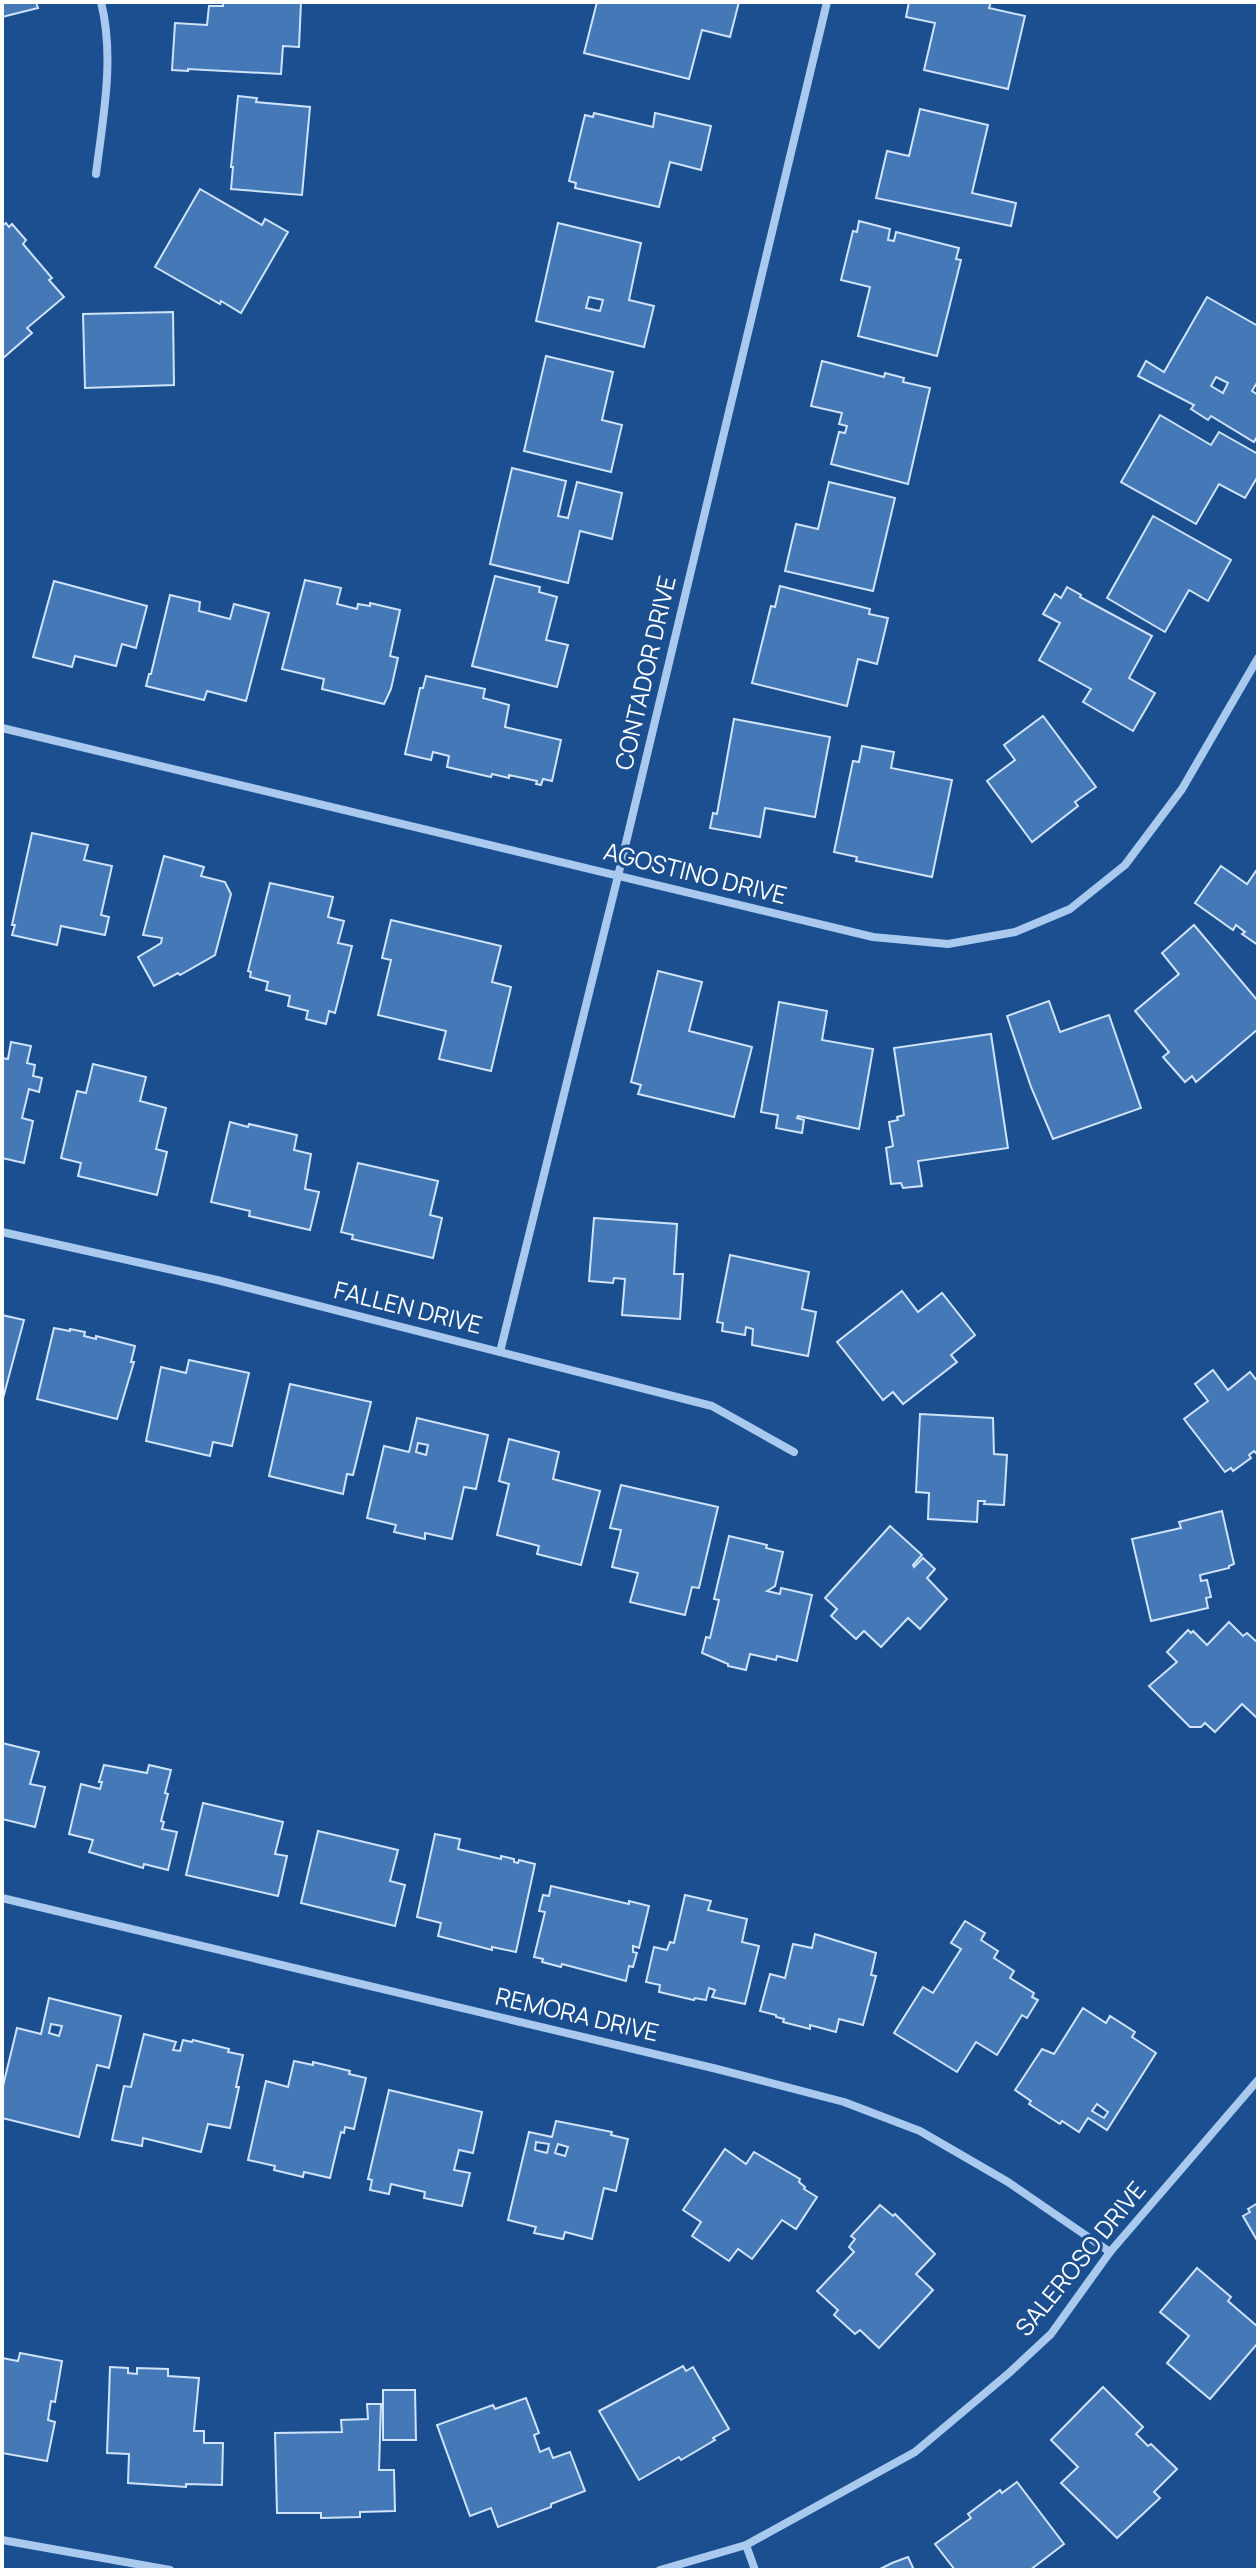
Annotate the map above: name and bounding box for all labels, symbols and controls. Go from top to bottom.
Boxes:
street label: CONTADOR DRIVE [606,572,683,773]
street label: AGOSTINO DRIVE [600,834,790,911]
street label: FALLEN DRIVE [331,1272,486,1341]
street label: REMORA DRIVE [493,1979,662,2048]
street label: SALEROSO DRIVE [1007,2174,1153,2342]

